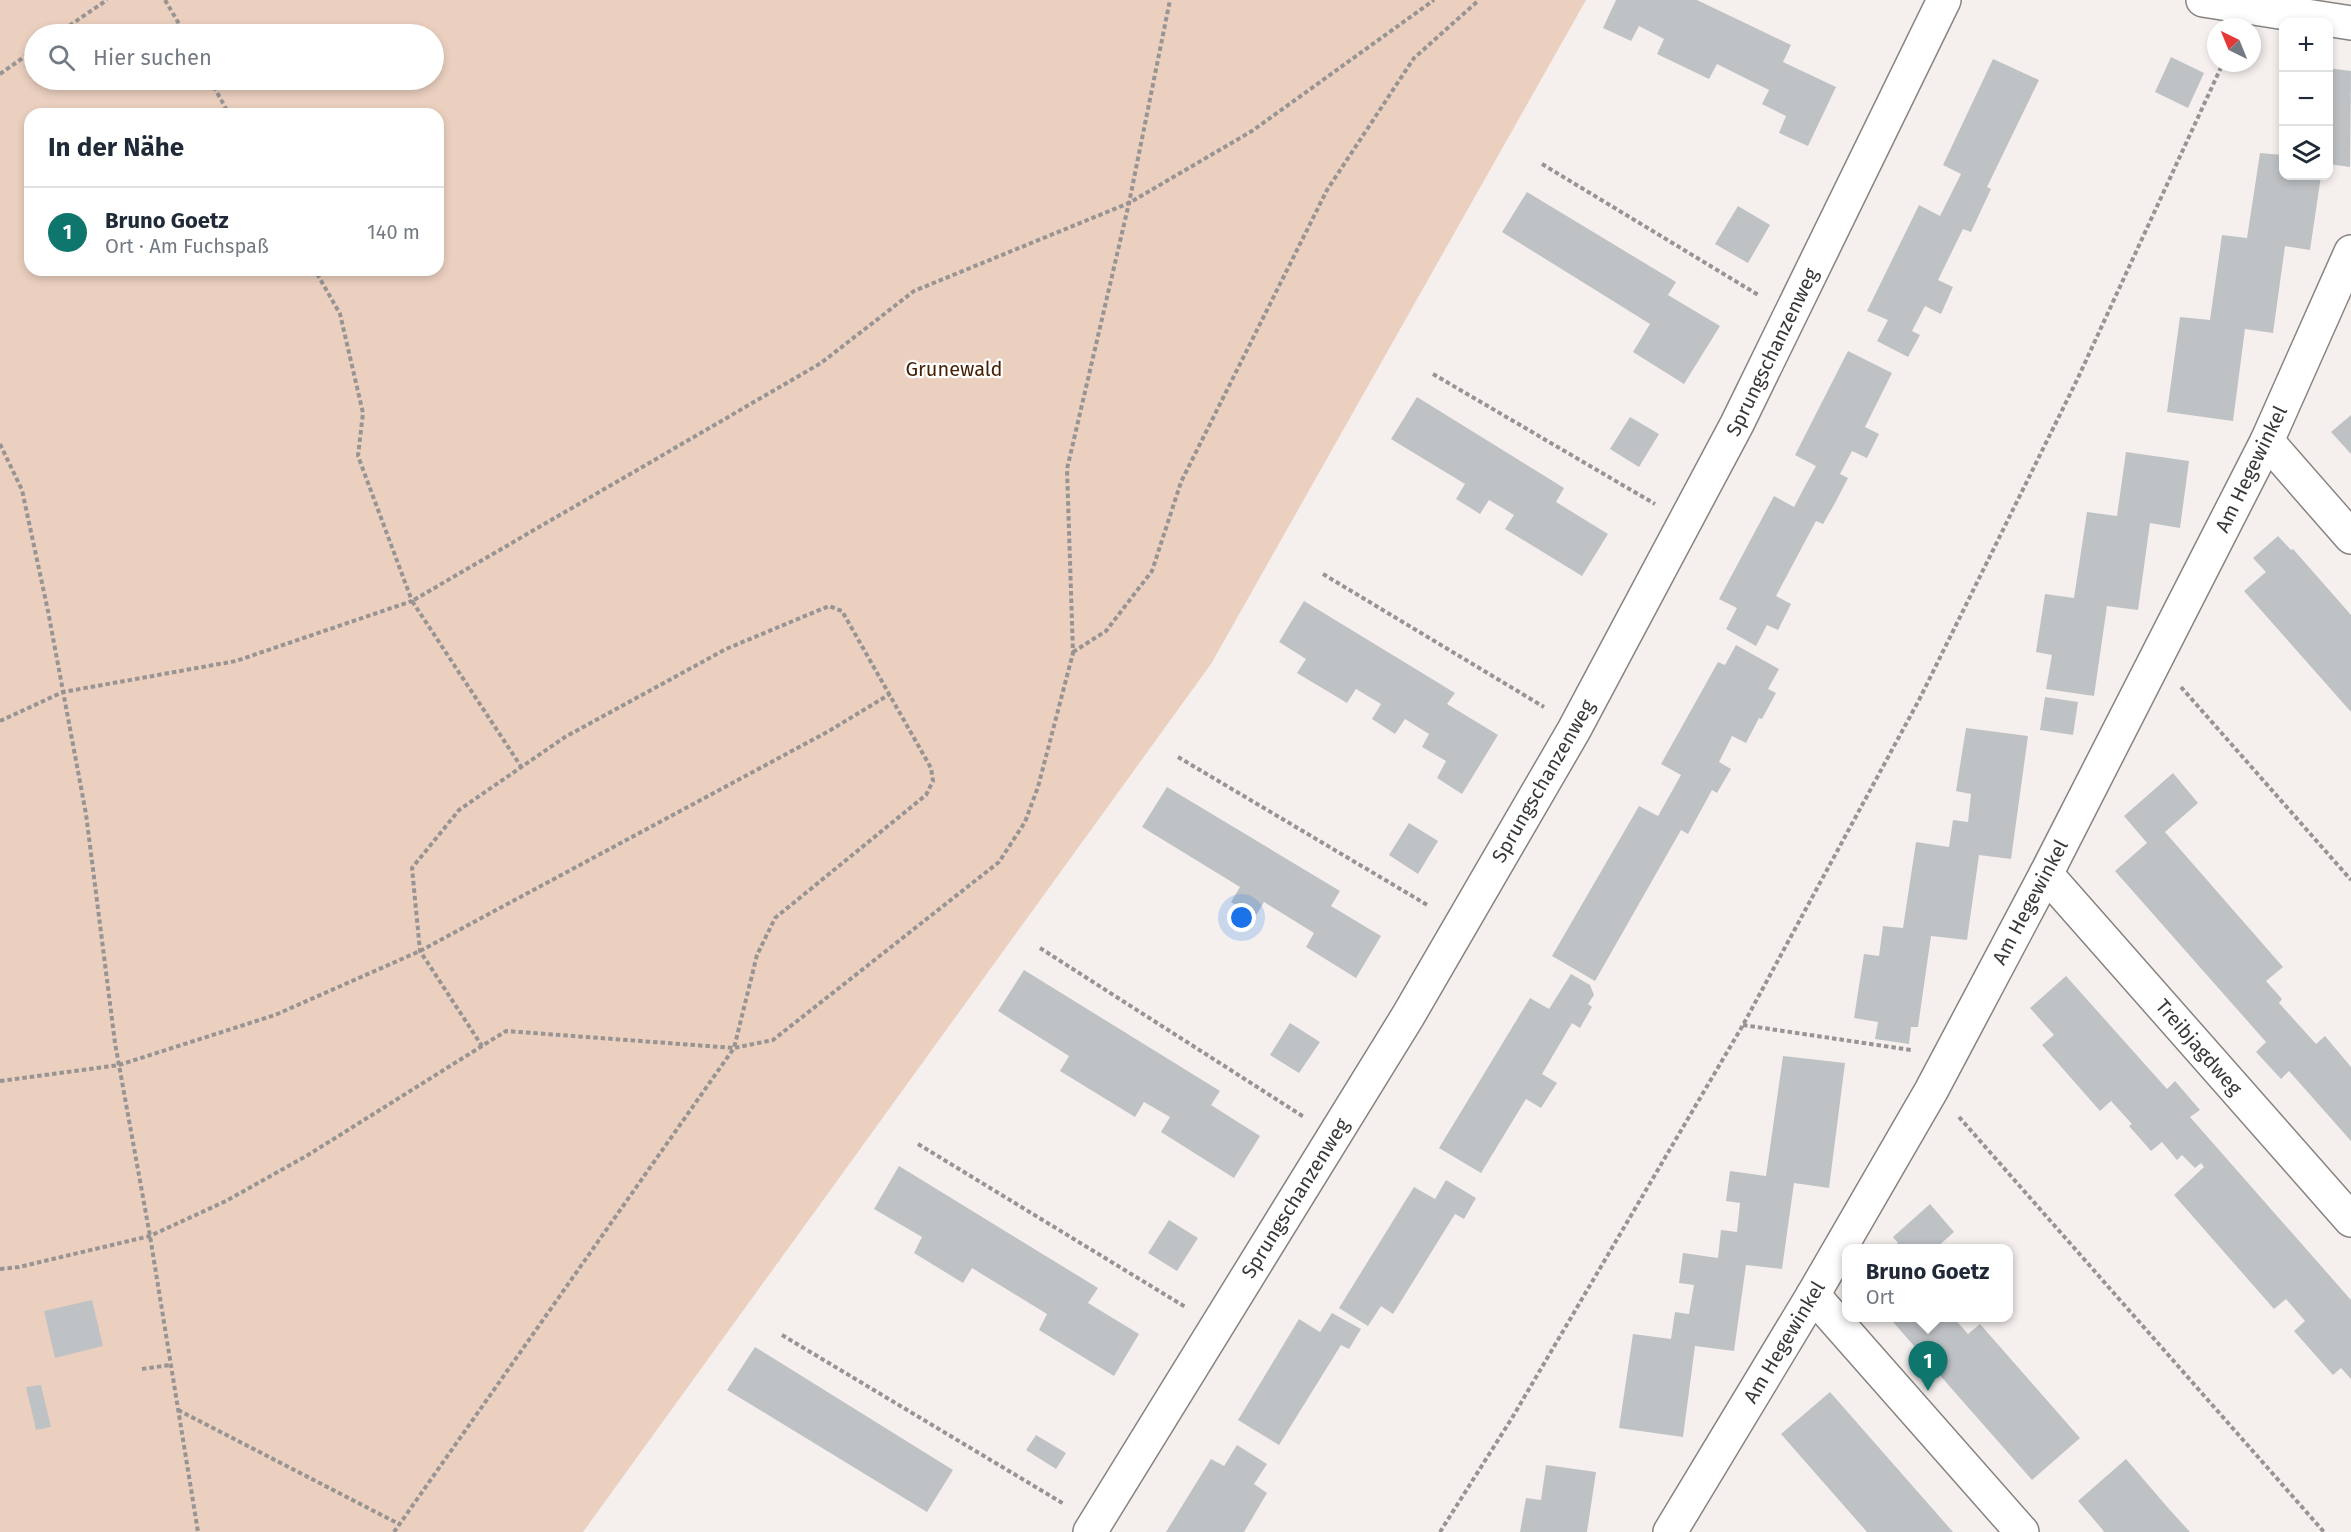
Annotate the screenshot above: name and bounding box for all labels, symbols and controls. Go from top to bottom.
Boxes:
north arrow [2207,18,2261,72]
map controls [2279,18,2333,180]
button: + [2279,18,2333,72]
search box [24,24,444,90]
icon: search [45,41,78,74]
text: Hier suchen [93,44,212,71]
button: − [2279,72,2333,126]
button: layers [2279,126,2333,180]
text: In der Nähe [48,132,184,163]
text: Bruno Goetz [105,207,229,234]
text: 1 [63,220,72,244]
text: 140 m [367,220,420,244]
text: Ort · Am Fuchspaß [105,234,269,258]
street label: Sprungschanzenweg [1721,263,1823,440]
park label: Grunewald [905,357,1003,381]
street label: Am Hegewinkel [2210,402,2292,536]
street label: Sprungschanzenweg [1487,695,1600,867]
street label: Am Hegewinkel [1987,835,2073,969]
your location [1227,903,1256,932]
street label: Treibjagdweg [2151,994,2248,1100]
street label: Sprungschanzenweg [1236,1113,1354,1282]
popup [1842,1244,2013,1322]
text: Bruno Goetz [1866,1258,1989,1285]
street label: Am Hegewinkel [1738,1277,1830,1407]
text: Ort [1866,1285,1895,1309]
pin: 1 [1908,1342,1948,1391]

